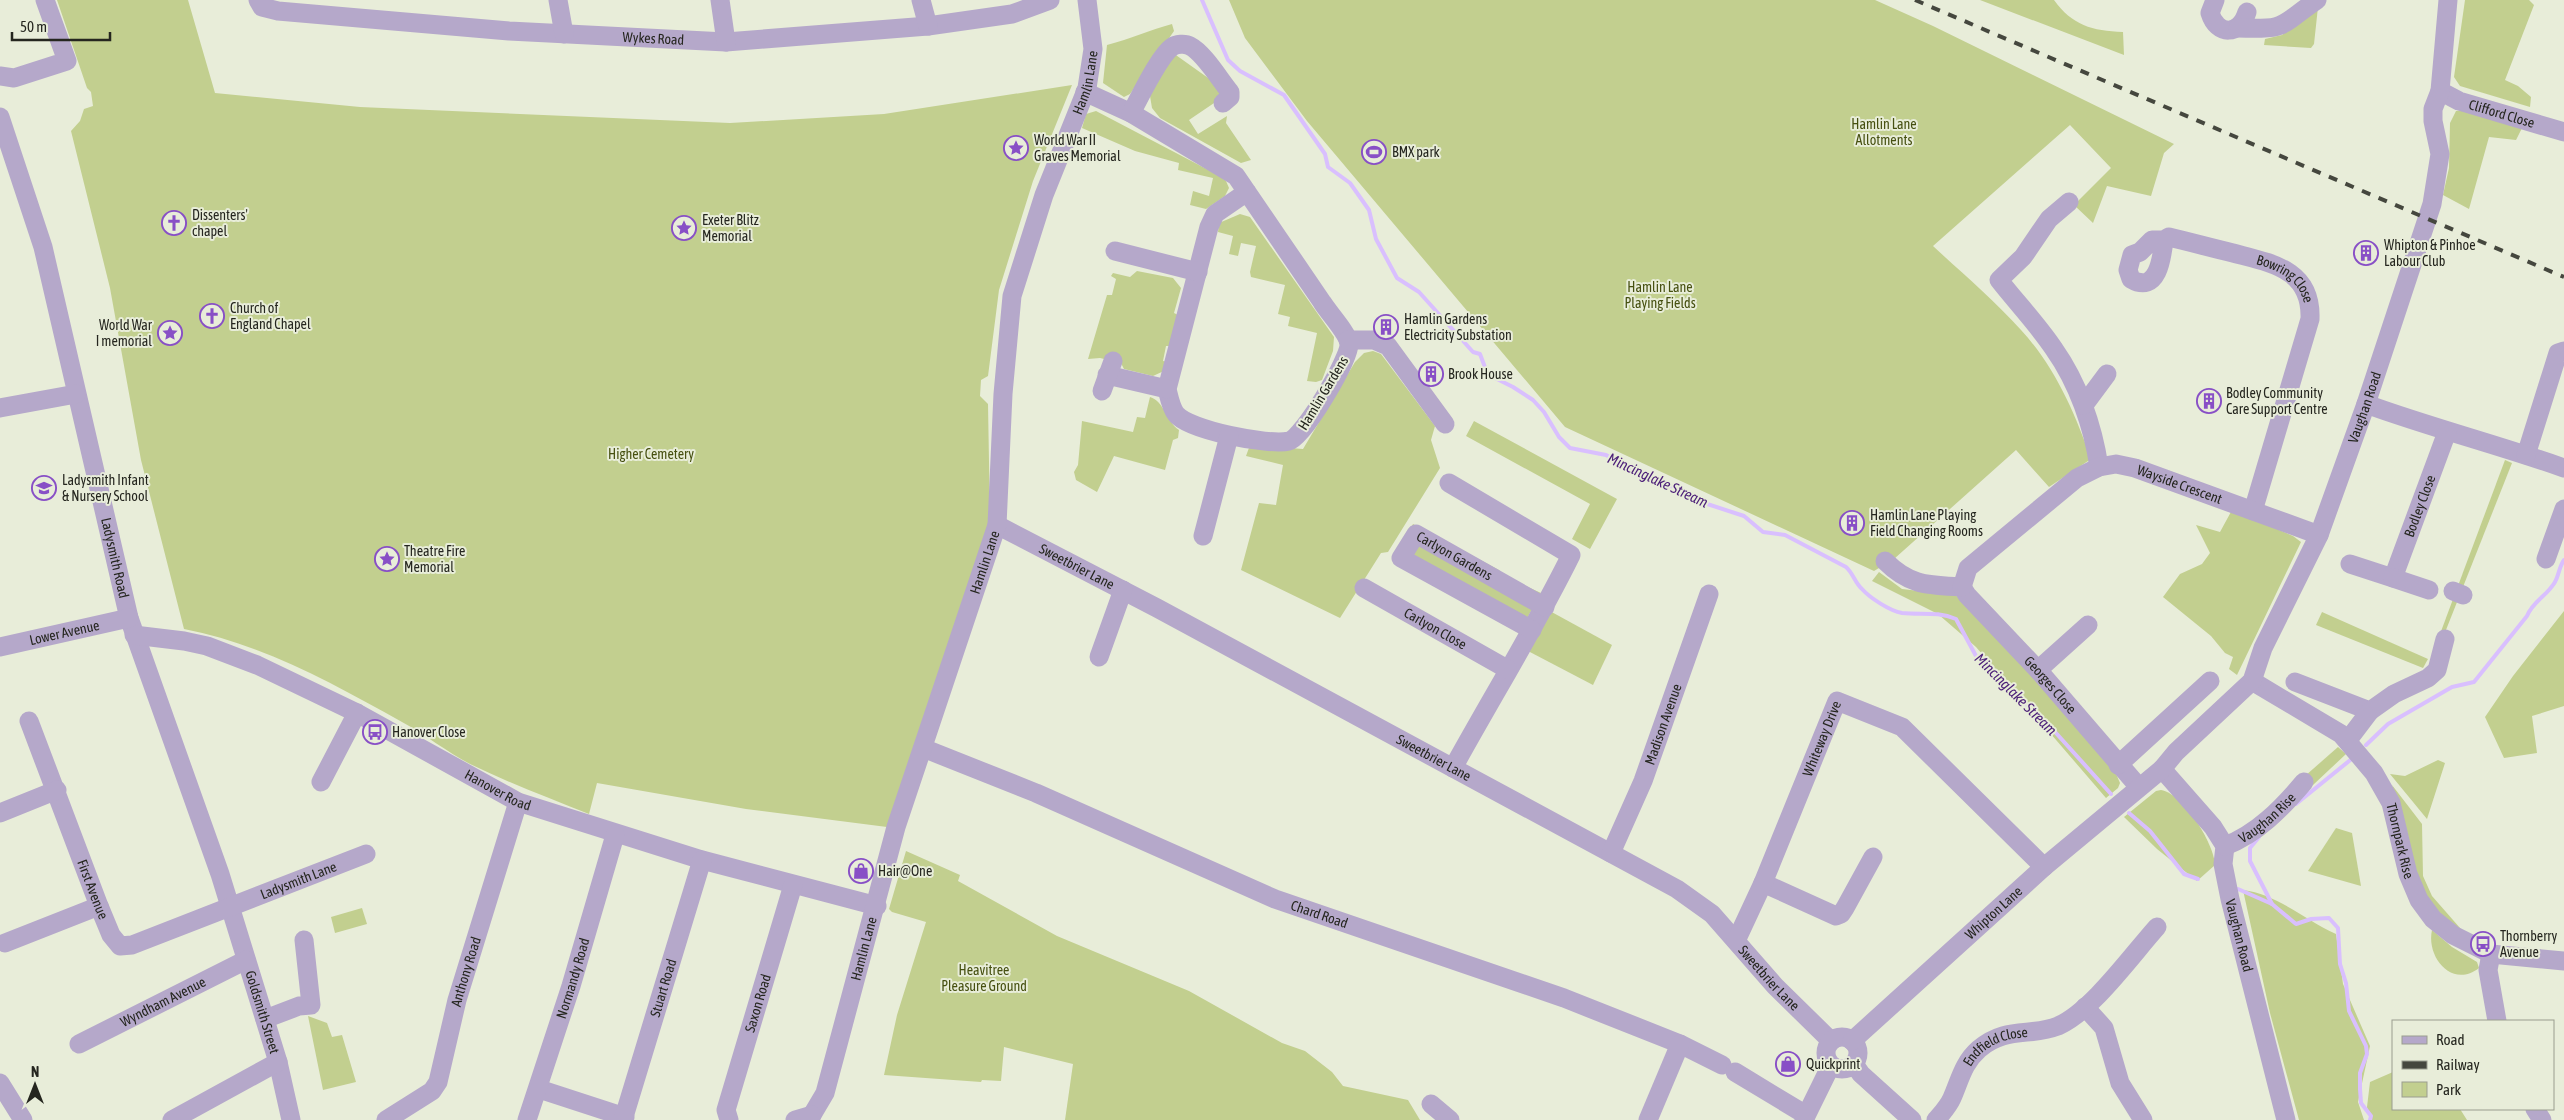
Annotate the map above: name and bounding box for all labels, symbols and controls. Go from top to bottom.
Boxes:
scale bar [12,10,110,42]
text: 50 m [20,18,47,35]
street label: Wykes Road [622,29,685,48]
street label: Hamlin Lane [1069,50,1101,117]
street label: Clifford Close [2467,96,2537,131]
park label: Hamlin Lane Allotments [1851,116,1917,148]
place label: World War II Graves Memorial [1034,132,1121,164]
place icon: World War II Graves Memorial [1003,135,1029,161]
sports icon: BMX park [1361,139,1387,165]
place label: BMX park [1392,144,1440,160]
place label: Dissenters' chapel [192,207,248,239]
church icon: Dissenters' chapel [161,210,187,236]
place label: Exeter Blitz Memorial [702,212,759,244]
place icon: Exeter Blitz Memorial [671,215,697,241]
place label: Whipton & Pinhoe Labour Club [2384,237,2476,269]
building icon: Whipton & Pinhoe Labour Club [2353,240,2379,266]
street label: Bowring Close [2255,252,2317,304]
park label: Hamlin Lane Playing Fields [1624,279,1696,311]
place label: Church of England Chapel [230,300,311,332]
church icon: Church of England Chapel [199,303,225,329]
place label: Hamlin Gardens Electricity Substation [1404,311,1512,343]
building icon: Hamlin Gardens Electricity Substation [1373,314,1399,340]
place label: World War I memorial [96,317,153,349]
place icon: World War I memorial [157,320,183,346]
street label: Hamlin Gardens [1295,353,1351,433]
building icon: Brook House [1418,361,1444,387]
place label: Brook House [1448,366,1513,382]
street label: Vaughan Road [2345,370,2384,445]
place label: Bodley Community Care Support Centre [2226,385,2328,417]
building icon: Bodley Community Care Support Centre [2196,388,2222,414]
park label: Higher Cemetery [608,446,694,462]
water label: Mincinglake Stream [1605,449,1711,511]
street label: Wayside Crescent [2135,461,2224,507]
place label: Ladysmith Infant & Nursery School [62,472,149,504]
street label: Bodley Close [2401,473,2438,539]
school or university icon: Ladysmith Infant & Nursery School [31,475,57,501]
place label: Hamlin Lane Playing Field Changing Rooms [1870,507,1983,539]
building icon: Hamlin Lane Playing Field Changing Rooms [1839,510,1865,536]
street label: Ladysmith Road [98,516,132,600]
street label: Carlyon Gardens [1414,528,1495,584]
street label: Hamlin Lane [967,529,1003,596]
street label: Sweetbrier Lane [1037,540,1117,592]
place label: Theatre Fire Memorial [404,543,465,575]
place icon: Theatre Fire Memorial [374,546,400,572]
street label: Carlyon Close [1401,604,1469,652]
street label: Lower Avenue [28,617,101,648]
water label: Mincinglake Stream [1971,649,2061,739]
street label: Georges Close [2021,653,2080,717]
street label: Madison Avenue [1641,682,1685,767]
street label: Whiteway Drive [1799,698,1844,779]
bus stop icon: Hanover Close [362,719,388,745]
place label: Hanover Close [392,724,466,740]
street label: Sweetbrier Lane [1394,731,1474,784]
street label: Hanover Road [462,766,533,814]
street label: Vaughan Rise [2236,789,2299,846]
street label: Thornpark Rise [2383,801,2417,881]
street label: First Avenue [74,857,112,922]
street label: Ladysmith Lane [258,858,339,902]
shop icon: Hair@One [848,858,874,884]
place label: Hair@One [878,863,932,879]
street label: Whipton Lane [1962,883,2025,943]
street label: Chard Road [1289,897,1350,931]
street label: Vaughan Road [2222,897,2256,973]
street label: Hamlin Lane [847,915,880,982]
place label: Thornberry Avenue [2500,928,2557,960]
bus stop icon: Thornberry Avenue [2470,931,2496,957]
street label: Anthony Road [448,935,484,1008]
street label: Normandy Road [553,936,593,1021]
street label: Sweetbrier Lane [1735,942,1803,1014]
street label: Stuart Road [647,957,679,1019]
park label: Heavitree Pleasure Ground [941,962,1027,994]
street label: Goldsmith Street [242,969,283,1056]
street label: Saxon Road [742,972,774,1034]
street label: Wyndham Avenue [118,974,208,1030]
legend [2392,1020,2554,1110]
street label: Endfield Close [1959,1024,2028,1069]
text: Road [2436,1031,2465,1048]
shop icon: Quickprint [1775,1051,1801,1077]
place label: Quickprint [1806,1056,1860,1072]
text: Railway [2436,1056,2480,1073]
north arrow [10,1060,60,1110]
text: N [31,1064,39,1080]
text: Park [2436,1081,2461,1098]

